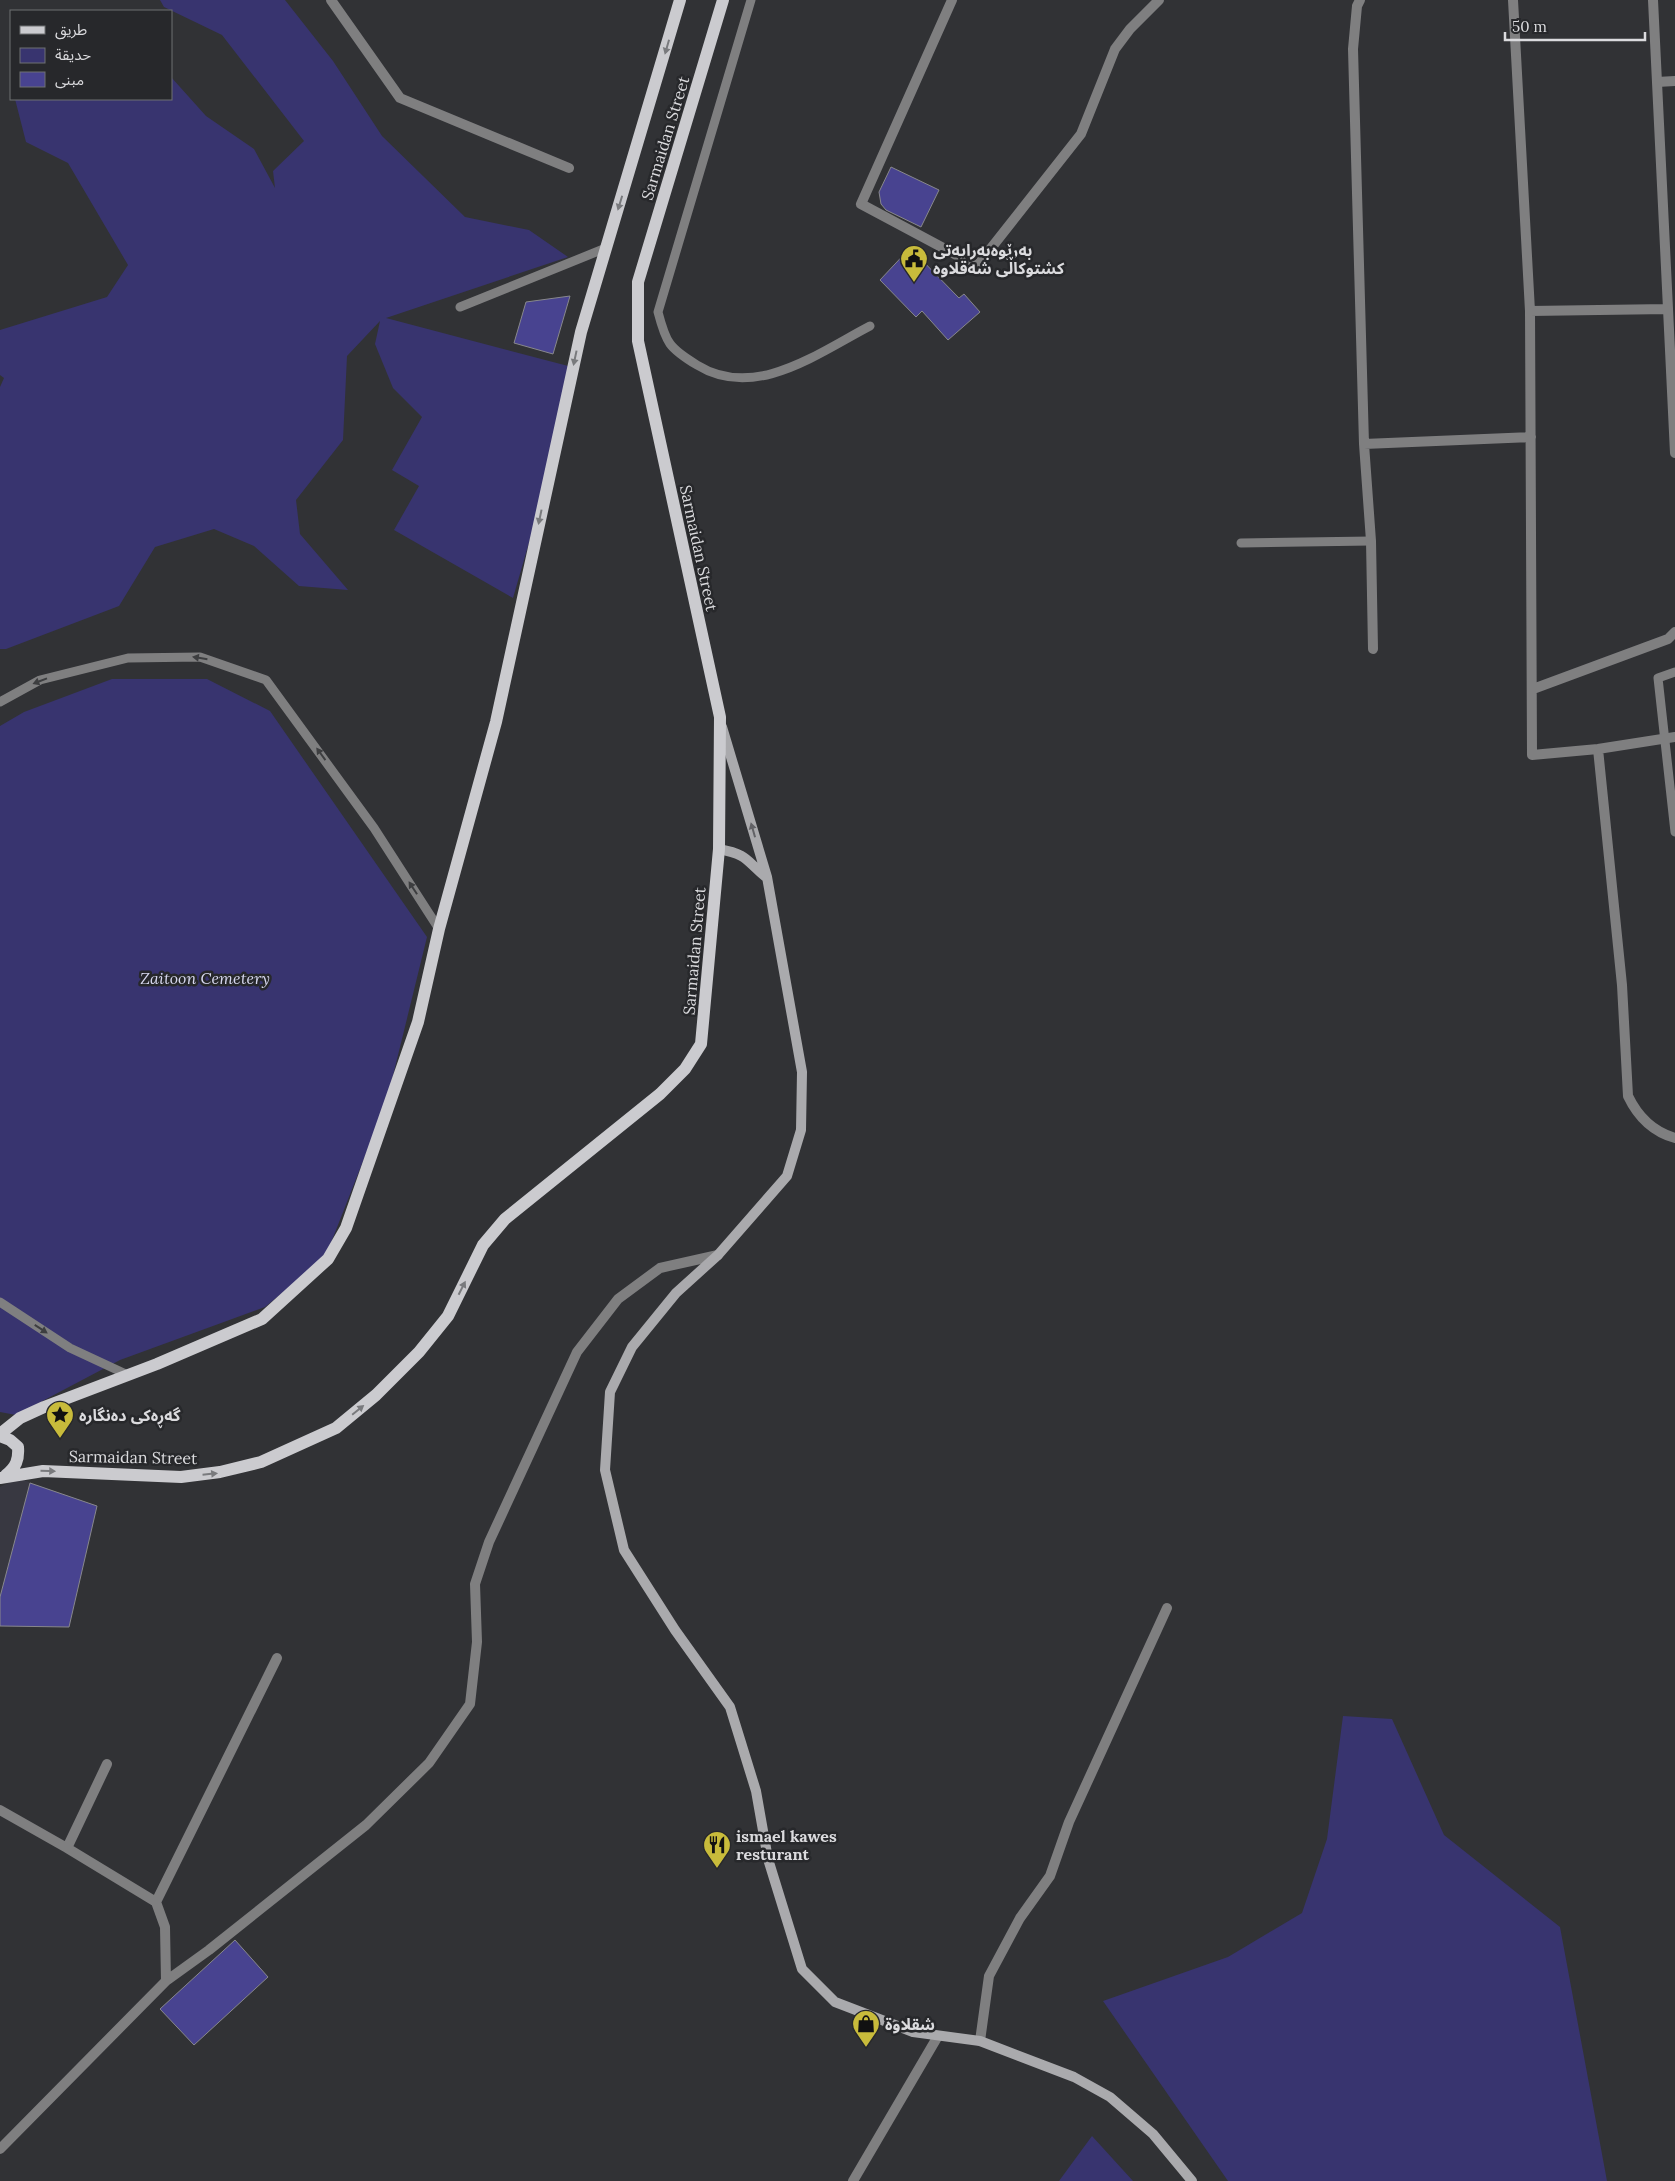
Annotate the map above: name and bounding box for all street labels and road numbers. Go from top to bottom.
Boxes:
street label: Sarmaidan Street [637,73,694,202]
street label: Sarmaidan Street [676,483,722,614]
street label: Sarmaidan Street [678,885,710,1016]
street label: Sarmaidan Street [69,1446,198,1468]

